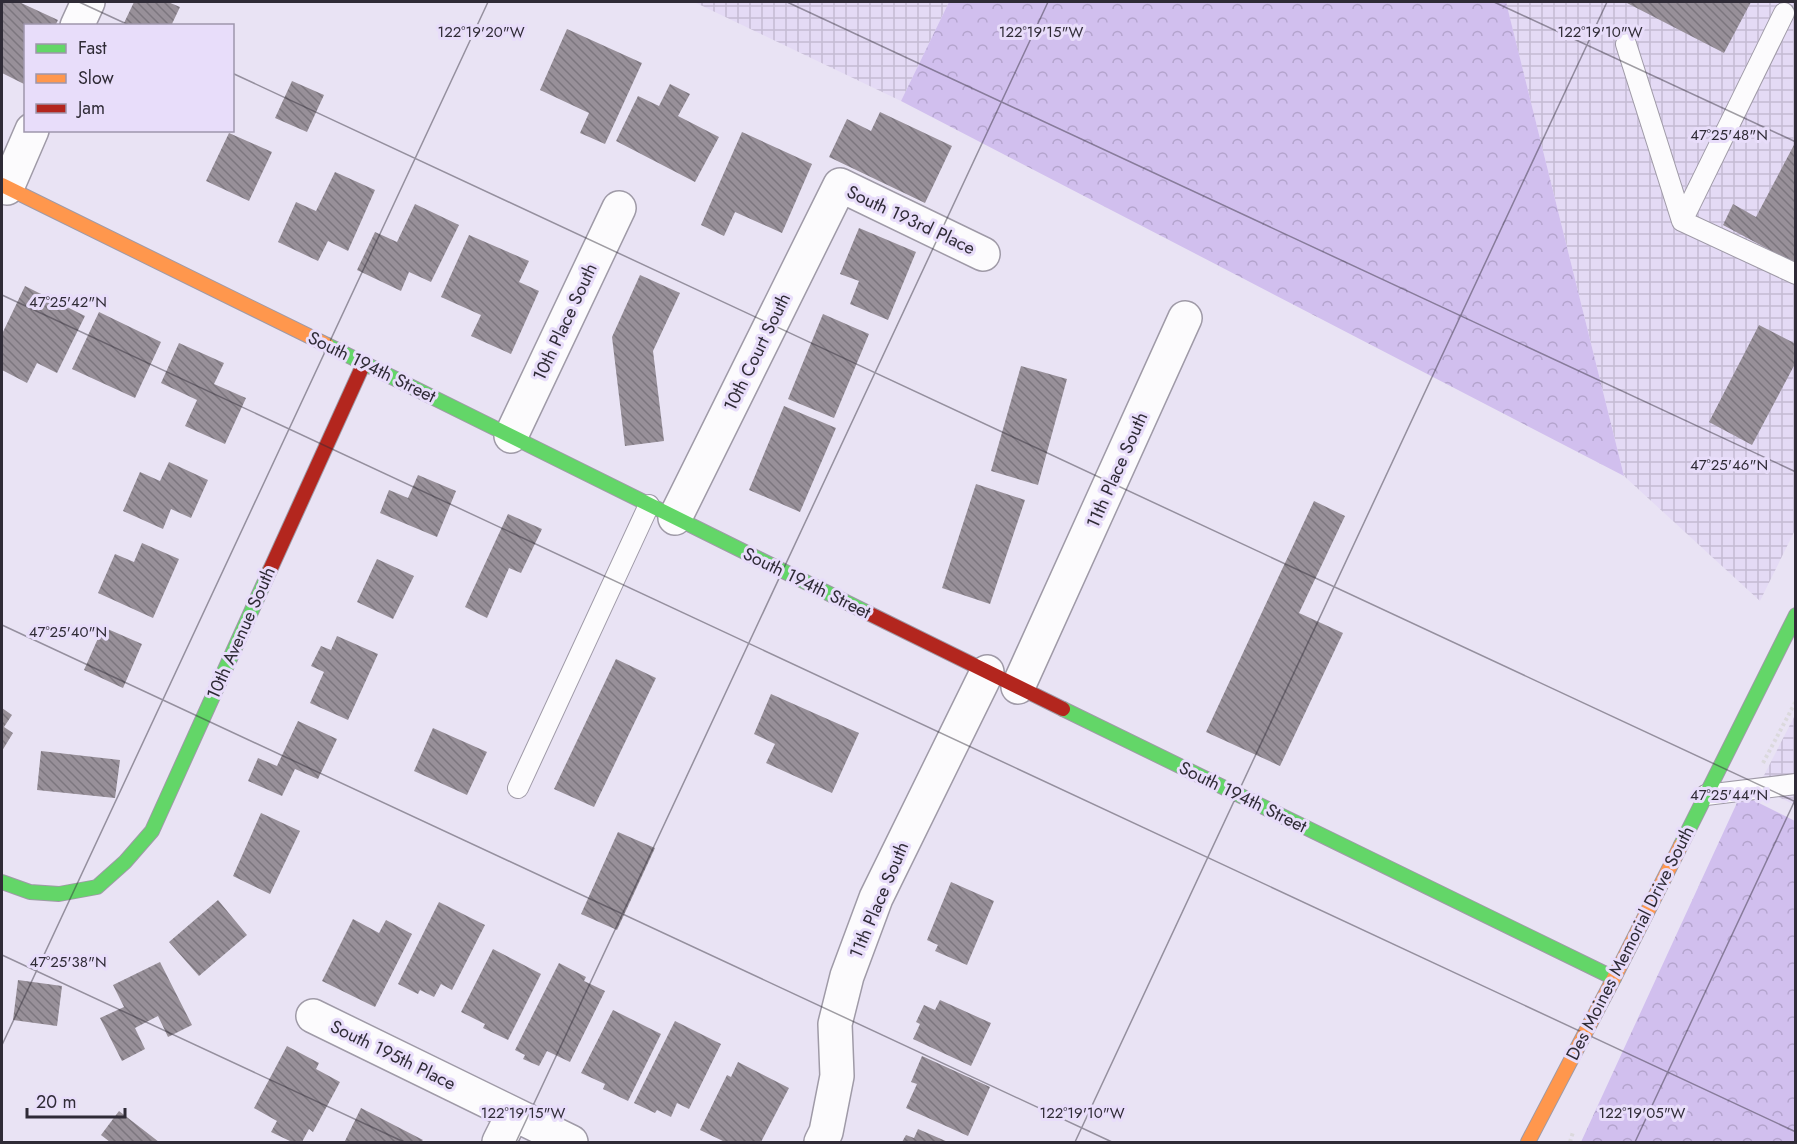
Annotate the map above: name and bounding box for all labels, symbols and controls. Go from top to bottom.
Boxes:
text: 122°19'20"W [437,21,525,43]
text: 122°19'15"W [999,21,1083,43]
text: 122°19'10"W [1557,21,1643,43]
legend [24,24,234,132]
text: Fast [78,35,107,61]
text: Slow [78,65,115,91]
text: Jam [76,95,105,121]
text: 47°25'48"N [1690,124,1768,146]
street label: South 193rd Place [843,179,979,261]
street label: 10th Place South [526,259,604,385]
street label: 10th Court South [717,289,797,415]
text: 47°25'42"N [29,291,107,313]
street label: South 194th Street [304,325,441,410]
street label: 11th Place South [1080,408,1154,532]
text: 47°25'46"N [1690,454,1768,476]
street label: South 194th Street [739,541,876,626]
street label: 10th Avenue South [200,563,282,703]
text: 47°25'40"N [29,621,107,643]
street label: South 194th Street [1175,755,1312,840]
text: 47°25'44"N [1690,784,1768,806]
street label: Des Moines Memorial Drive South [1559,821,1701,1065]
street label: 11th Place South [843,838,915,962]
text: 47°25'38"N [29,951,107,973]
street label: South 195th Place [326,1013,460,1097]
scale bar [27,1081,124,1119]
text: 20 m [36,1089,76,1115]
text: 122°19'15"W [481,1102,565,1124]
text: 122°19'10"W [1039,1102,1125,1124]
text: 122°19'05"W [1599,1102,1686,1124]

